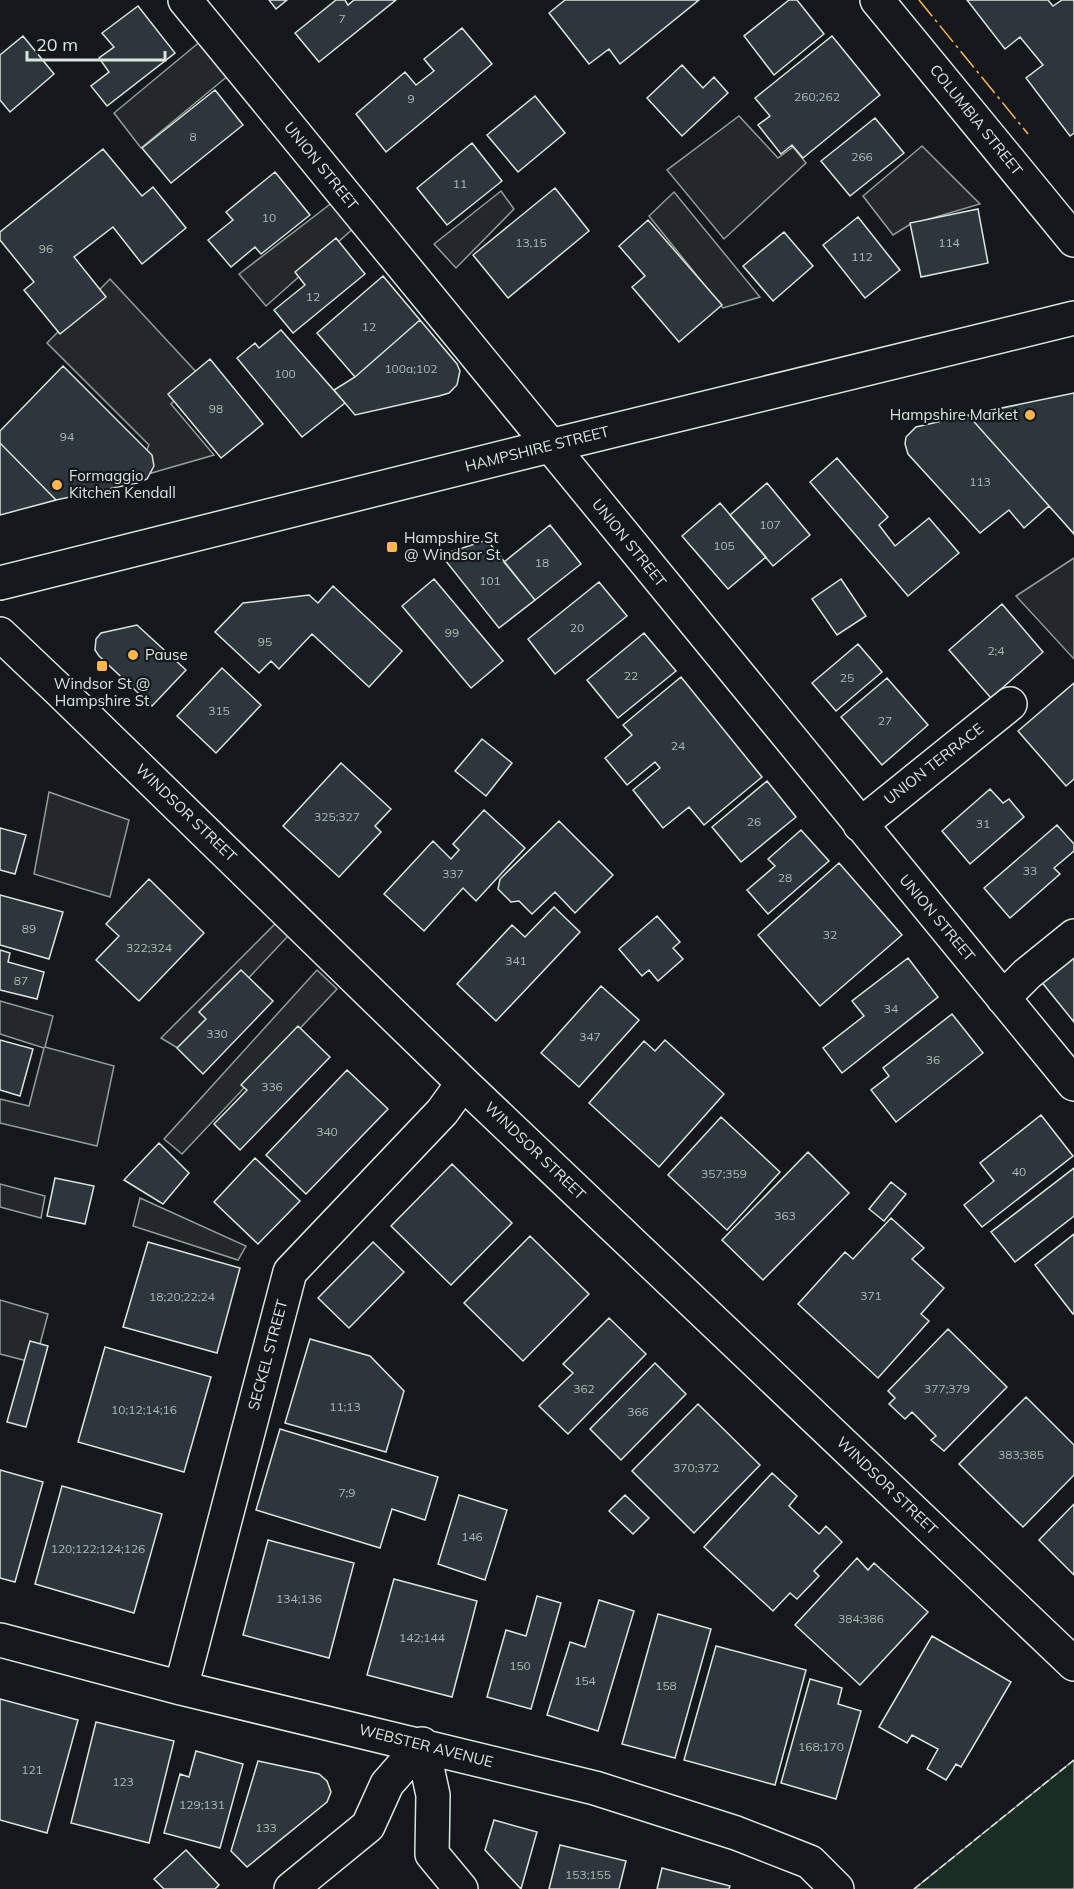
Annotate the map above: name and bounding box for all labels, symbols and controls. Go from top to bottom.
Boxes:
house number: 7 [338,11,346,26]
scale bar [27,24,165,62]
text: 20 m [36,33,78,56]
street label: COLUMBIA STREET [926,60,1027,179]
house number: 260;262 [794,89,840,104]
house number: 9 [407,91,415,106]
street label: UNION STREET [280,118,363,214]
house number: 8 [189,129,197,144]
house number: 266 [851,149,873,164]
house number: 11 [453,176,467,191]
house number: 10 [262,210,276,225]
house number: 13,15 [515,235,547,250]
house number: 114 [938,235,960,250]
house number: 96 [39,241,53,256]
house number: 112 [851,249,873,264]
house number: 12 [306,289,320,304]
house number: 12 [362,319,376,334]
house number: 100a;102 [384,361,438,376]
house number: 100 [274,366,296,381]
house number: 98 [209,401,223,416]
place label: Hampshire Market [890,405,1018,424]
marker: Hampshire Market [1023,408,1037,422]
street label: HAMPSHIRE STREET [463,421,611,476]
house number: 94 [60,429,74,444]
place label: Formaggio Kitchen Kendall [69,466,176,502]
house number: 113 [969,474,991,489]
marker: Formaggio Kitchen Kendall [50,478,64,492]
street label: UNION STREET [588,495,671,591]
house number: 107 [759,517,781,532]
place label: Hampshire St @ Windsor St [404,528,500,564]
house number: 105 [713,538,735,553]
marker: Hampshire St @ Windsor St [385,540,399,554]
house number: 18 [535,555,549,570]
house number: 101 [479,573,501,588]
house number: 20 [570,620,584,635]
house number: 99 [445,625,459,640]
house number: 95 [258,634,272,649]
house number: 2;4 [987,643,1005,658]
place label: Pause [145,645,188,664]
marker: Pause [126,648,140,662]
marker: Windsor St @ Hampshire St [95,659,109,673]
house number: 22 [624,668,638,683]
house number: 25 [840,670,854,685]
place label: Windsor St @ Hampshire St [54,674,150,710]
house number: 315 [208,703,230,718]
house number: 27 [878,713,892,728]
street label: UNION TERRACE [880,719,987,808]
house number: 24 [671,738,685,753]
street label: WINDSOR STREET [132,760,241,866]
house number: 325;327 [314,809,360,824]
house number: 26 [747,814,761,829]
house number: 31 [976,816,990,831]
house number: 33 [1023,863,1037,878]
house number: 337 [442,866,464,881]
house number: 28 [778,870,792,885]
street label: UNION STREET [895,870,979,965]
house number: 89 [22,921,36,936]
house number: 32 [823,927,837,942]
house number: 322;324 [126,940,172,955]
house number: 341 [505,953,527,968]
house number: 87 [14,973,28,988]
house number: 34 [884,1001,898,1016]
house number: 330 [206,1026,228,1041]
house number: 347 [579,1029,601,1044]
house number: 36 [926,1052,940,1067]
house number: 336 [261,1079,283,1094]
street label: WINDSOR STREET [481,1098,590,1204]
house number: 340 [316,1124,338,1139]
house number: 40 [1012,1164,1026,1179]
house number: 357;359 [701,1166,747,1181]
house number: 363 [774,1208,796,1223]
house number: 371 [860,1288,882,1303]
house number: 18;20;22;24 [149,1289,215,1304]
street label: SECKEL STREET [244,1297,291,1412]
house number: 362 [573,1381,595,1396]
house number: 377;379 [924,1381,970,1396]
house number: 11;13 [329,1399,361,1414]
house number: 10;12;14;16 [111,1402,177,1417]
house number: 366 [627,1404,649,1419]
street label: WINDSOR STREET [833,1433,942,1539]
house number: 383;385 [998,1447,1044,1462]
house number: 370;372 [673,1460,719,1475]
house number: 7;9 [338,1485,356,1500]
house number: 146 [461,1529,483,1544]
house number: 120;122;124;126 [51,1541,145,1556]
house number: 134;136 [276,1591,322,1606]
house number: 384;386 [838,1611,884,1626]
house number: 142;144 [399,1630,445,1645]
house number: 150 [509,1658,531,1673]
house number: 154 [574,1673,596,1688]
house number: 158 [655,1678,677,1693]
street label: WEBSTER AVENUE [357,1720,495,1771]
house number: 168;170 [798,1739,844,1754]
house number: 121 [21,1762,43,1777]
house number: 123 [112,1774,134,1789]
house number: 129;131 [179,1797,225,1812]
house number: 133 [255,1820,277,1835]
house number: 153;155 [565,1867,611,1882]

